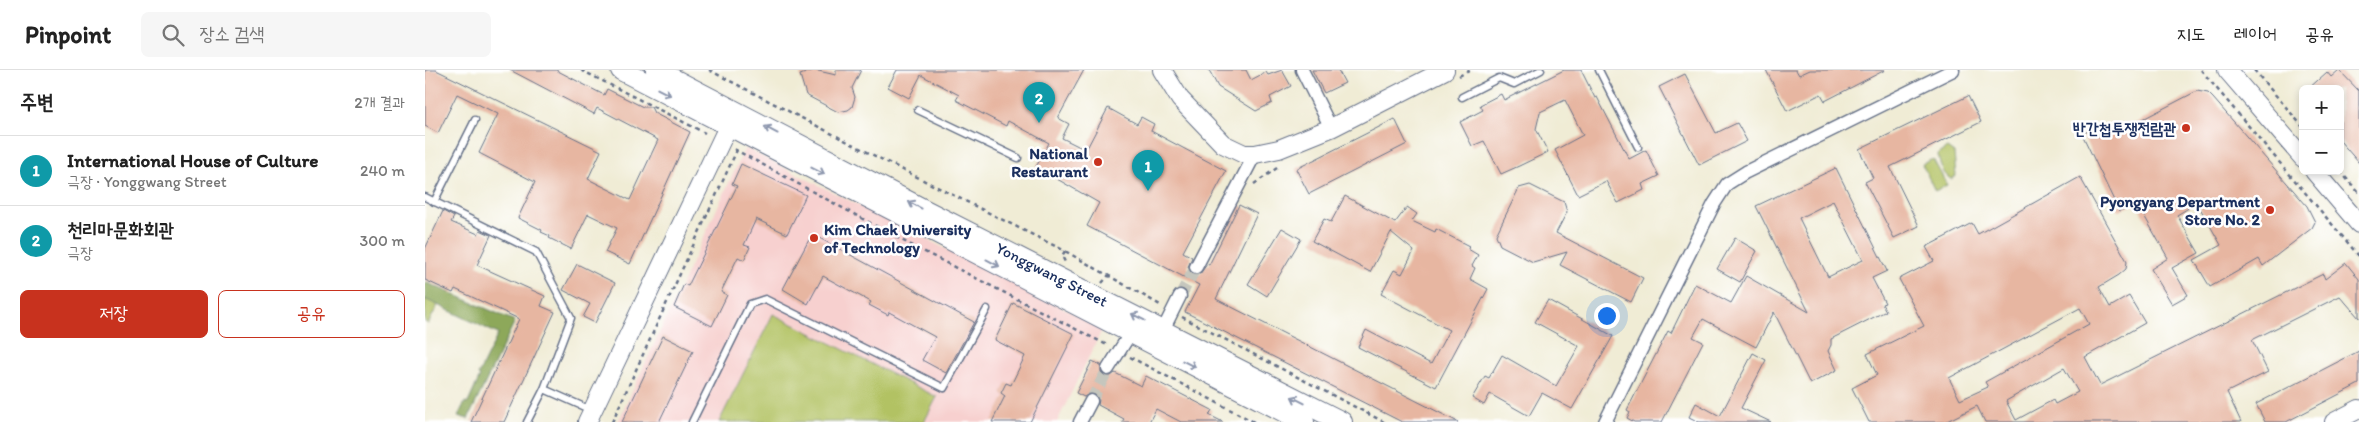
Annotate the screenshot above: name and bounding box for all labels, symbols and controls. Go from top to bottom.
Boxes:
search box [141,12,491,57]
text: Pinpoint [25,20,111,49]
icon: search [159,21,187,49]
text: 장소 검색 [199,22,265,45]
text: 지도 [2177,23,2206,45]
text: 레이어 [2234,23,2277,45]
text: 공유 [2305,23,2334,45]
pin: 2 [1023,82,1055,123]
map controls [2299,85,2344,175]
button: + [2299,85,2344,130]
one-way arrow [657,87,672,97]
text: 주변 [20,89,54,114]
text: 2개 결과 [354,93,405,112]
place label: 반간첩투쟁전람관 [2073,119,2176,138]
marker: 반간첩투쟁전람관 [2180,122,2192,134]
one-way arrow [764,125,779,134]
button: − [2299,130,2344,175]
place label: National Restaurant [1011,144,1088,181]
text: International House of Culture [67,149,318,172]
pin: 1 [1132,150,1164,191]
marker: National Restaurant [1092,156,1104,168]
text: 1 [32,161,40,180]
text: 240 m [360,161,405,180]
one-way arrow [810,167,825,176]
text: 극장 · Yonggwang Street [67,172,227,191]
place label: Pyongyang Department Store No. 2 [2100,192,2261,229]
one-way arrow [908,200,923,209]
marker: Pyongyang Department Store No. 2 [2264,204,2276,216]
text: 천리마문화회관 [67,218,174,241]
place label: Kim Chaek University of Technology [824,220,972,258]
text: 2 [32,231,40,250]
text: 300 m [360,231,405,250]
marker: Kim Chaek University of Technology [808,232,820,244]
street label: Yonggwang Street [993,238,1111,311]
text: 극장 [67,243,93,262]
one-way arrow [985,258,1000,268]
button: 저장 [20,290,208,338]
button: 공유 [218,290,405,338]
your location [1594,303,1620,329]
one-way arrow [1131,312,1146,321]
one-way arrow [1182,359,1197,369]
one-way arrow [1291,395,1306,404]

